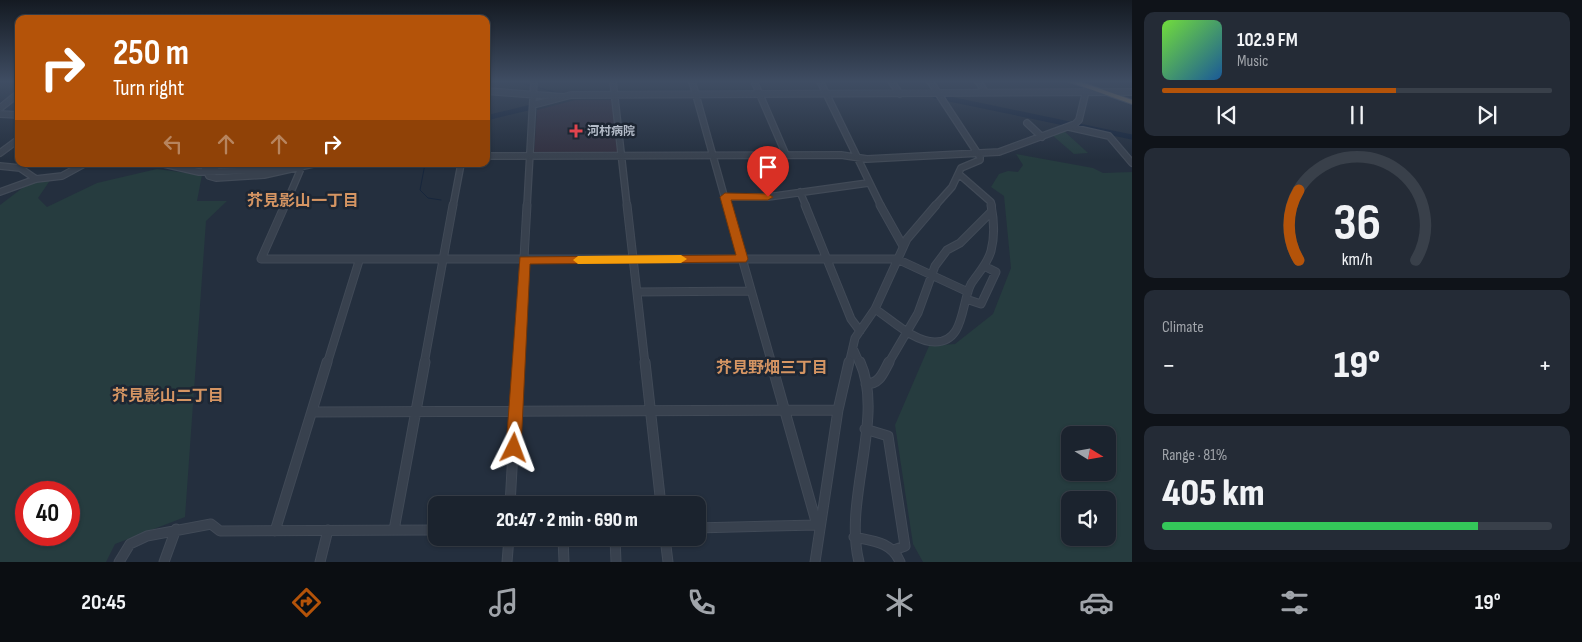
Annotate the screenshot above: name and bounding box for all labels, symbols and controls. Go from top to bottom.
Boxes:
text: 102.9 FM [1237,29,1298,52]
text: 250 m [113,32,189,75]
icon: right [30,35,95,100]
text: Music [1237,52,1268,71]
text: Turn right [113,75,184,102]
icon: previous [1213,101,1241,129]
icon: pause [1343,101,1371,129]
icon: next [1473,101,1501,129]
marker: 河村病院 [569,124,583,138]
place label: 河村病院 [587,124,635,139]
icon: left [159,130,187,158]
icon: ahead [212,130,240,158]
icon: ahead [265,130,293,158]
icon: right [318,130,346,158]
pin [747,146,789,197]
icon: arrive [754,153,782,181]
district label: 芥見影山一丁目 [247,192,359,211]
text: 36 [1333,192,1381,255]
text: km/h [1342,249,1372,270]
text: Climate [1162,318,1204,337]
text: 19° [1334,343,1380,388]
text: − [1162,349,1176,382]
text: + [1538,349,1552,382]
district label: 芥見野畑三丁目 [716,359,828,378]
district label: 芥見影山二丁目 [112,387,224,406]
position arrow [487,421,539,473]
north arrow [1061,426,1116,481]
map controls [1061,426,1116,546]
text: Range · 81% [1162,446,1227,465]
text: 405 km [1162,471,1265,516]
speed limit sign: 40 [15,481,80,546]
button: sound [1061,491,1116,546]
text: 20:47 · 2 min · 690 m [496,509,638,532]
icon: directions [289,585,324,620]
icon: music [486,585,521,620]
icon: phone [684,585,719,620]
icon: climate [882,585,917,620]
icon: car [1079,585,1114,620]
icon: filters [1277,585,1312,620]
text: 20:45 [81,589,126,616]
text: 19° [1475,589,1501,616]

